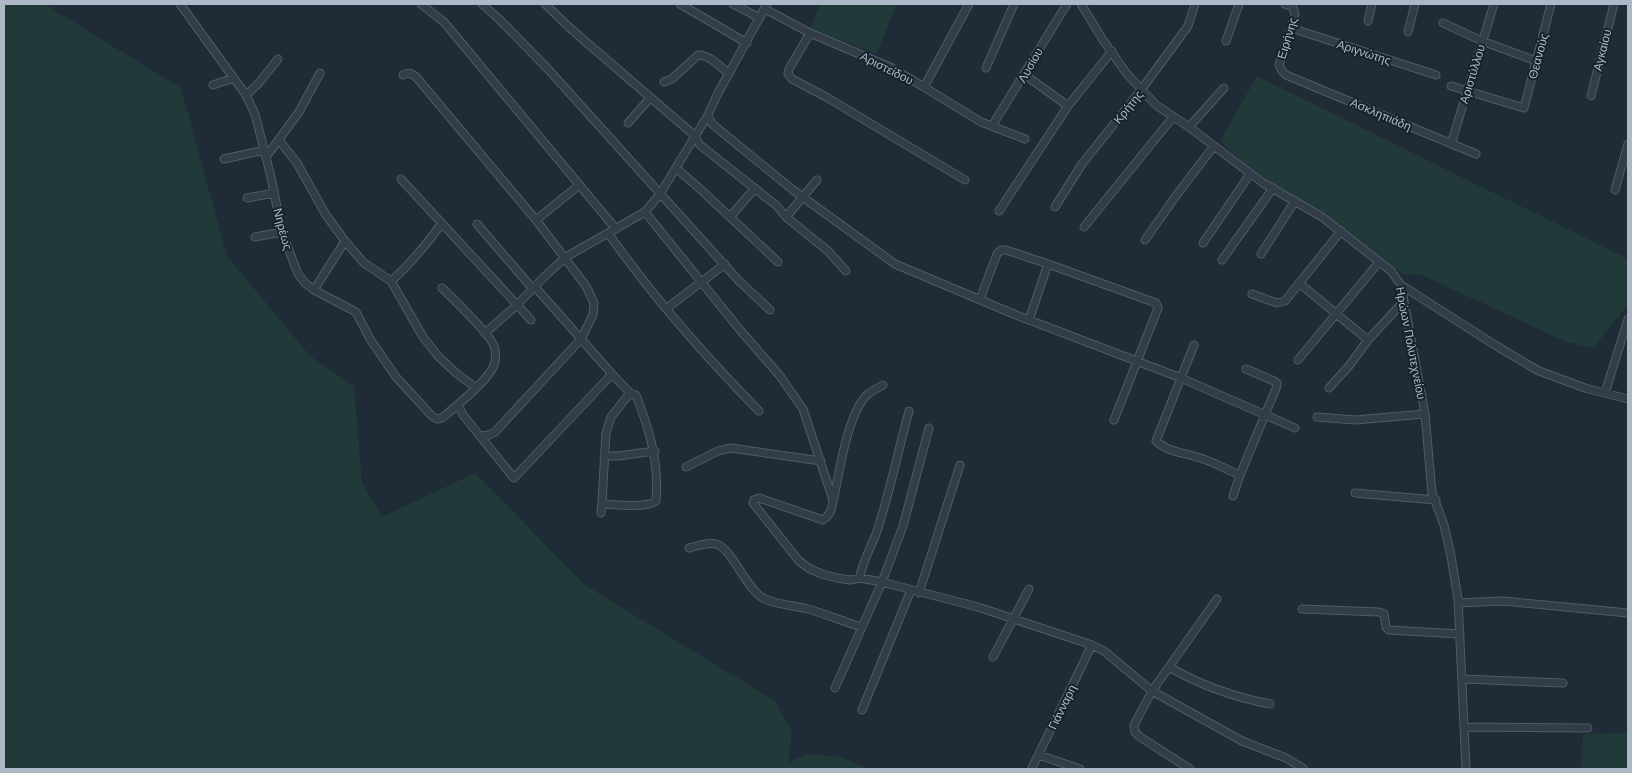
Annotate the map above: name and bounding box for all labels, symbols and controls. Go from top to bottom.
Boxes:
street label: Ειρήνης [1274,15,1300,61]
street label: Αγκαίου [1590,28,1614,72]
street label: Θεανούς [1525,31,1551,80]
street label: Αριγνώτης [1335,36,1393,68]
street label: Αριστύλλου [1456,43,1488,105]
street label: Λυσίου [1014,45,1046,85]
street label: Αριστείδου [858,48,916,88]
street label: Κρήτης [1110,87,1146,127]
street label: Ασκληπιάδη [1348,94,1414,134]
street label: Νηρέως [270,206,296,252]
street label: Ηρώων Πολυτεχνείου [1393,285,1429,401]
street label: Γιάνναρη [1045,682,1079,732]

